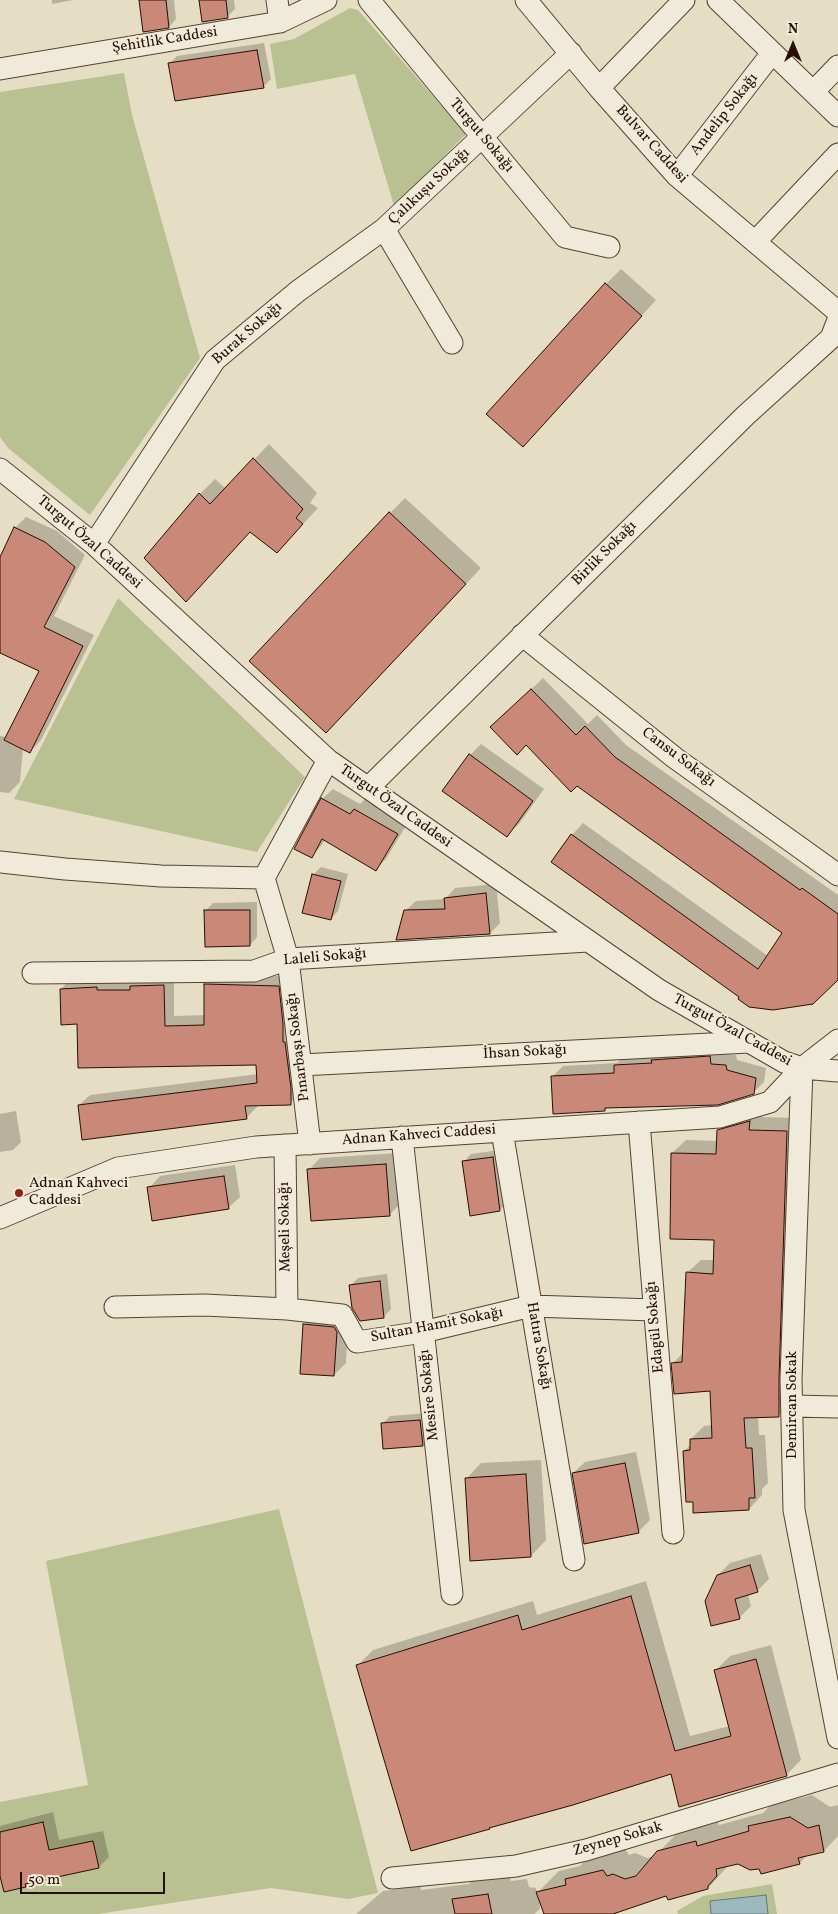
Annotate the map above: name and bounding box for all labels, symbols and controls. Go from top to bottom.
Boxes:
north arrow [768,20,818,70]
text: N [788,20,798,39]
street label: Şehitlik Caddesi [111,24,219,58]
street label: Andelip Sokağı [687,70,763,160]
street label: Turgut Sokağı [445,95,517,177]
street label: Bulvar Caddesi [611,102,691,188]
street label: Çalıkuşu Sokağı [386,145,474,229]
street label: Burak Sokağı [209,299,287,369]
street label: Turgut Özal Caddesi [33,493,145,593]
street label: Birlik Sokağı [569,518,641,590]
street label: Cansu Sokağı [637,724,719,792]
street label: Turgut Özal Caddesi [335,762,455,852]
street label: Laleli Sokağı [283,945,367,971]
street label: Turgut Özal Caddesi [670,991,794,1071]
street label: Pınarbaşı Sokağı [283,992,315,1102]
street label: İhsan Sokağı [483,1042,567,1064]
street label: Adnan Kahveci Caddesi [341,1122,497,1150]
place label: Adnan Kahveci Caddesi [29,1175,128,1210]
street label: Meşeli Sokağı [276,1182,296,1272]
marker: Adnan Kahveci Caddesi [13,1187,25,1199]
street label: Edagül Sokağı [643,1280,669,1374]
street label: Hatıra Sokağı [521,1301,555,1391]
street label: Sultan Hamit Sokağı [369,1304,505,1348]
street label: Mesire Sokağı [416,1348,444,1442]
street label: Demircan Sokak [784,1351,802,1459]
street label: Zeynep Sokak [571,1819,665,1861]
scale bar [22,1862,168,1894]
text: 50 m [28,1870,60,1891]

